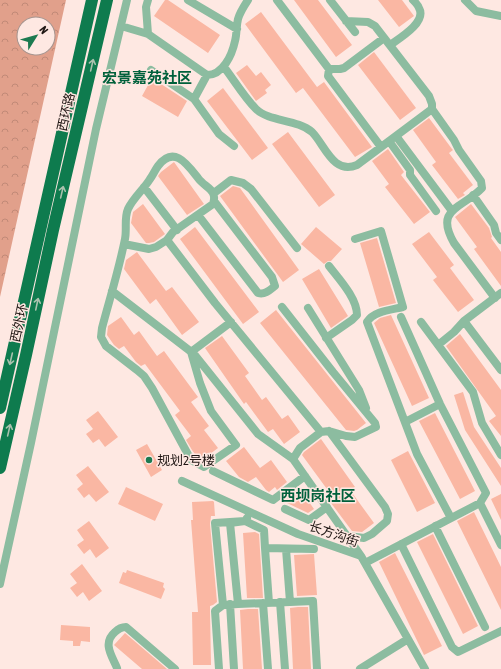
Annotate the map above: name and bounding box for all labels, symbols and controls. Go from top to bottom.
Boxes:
north arrow [16,16,56,56]
text: N [37,24,51,36]
one-way arrow [88,59,96,72]
district label: 宏景嘉苑社区 [102,69,192,86]
street label: 西环路 [54,91,78,133]
one-way arrow [58,185,66,198]
one-way arrow [34,297,42,310]
street label: 西外环 [8,302,30,344]
one-way arrow [7,352,14,365]
one-way arrow [5,424,13,437]
place label: 规划2号楼 [157,453,215,468]
marker: 规划2号楼 [144,455,154,465]
district label: 西坝岗社区 [280,487,356,504]
street label: 长方沟街 [307,518,361,550]

